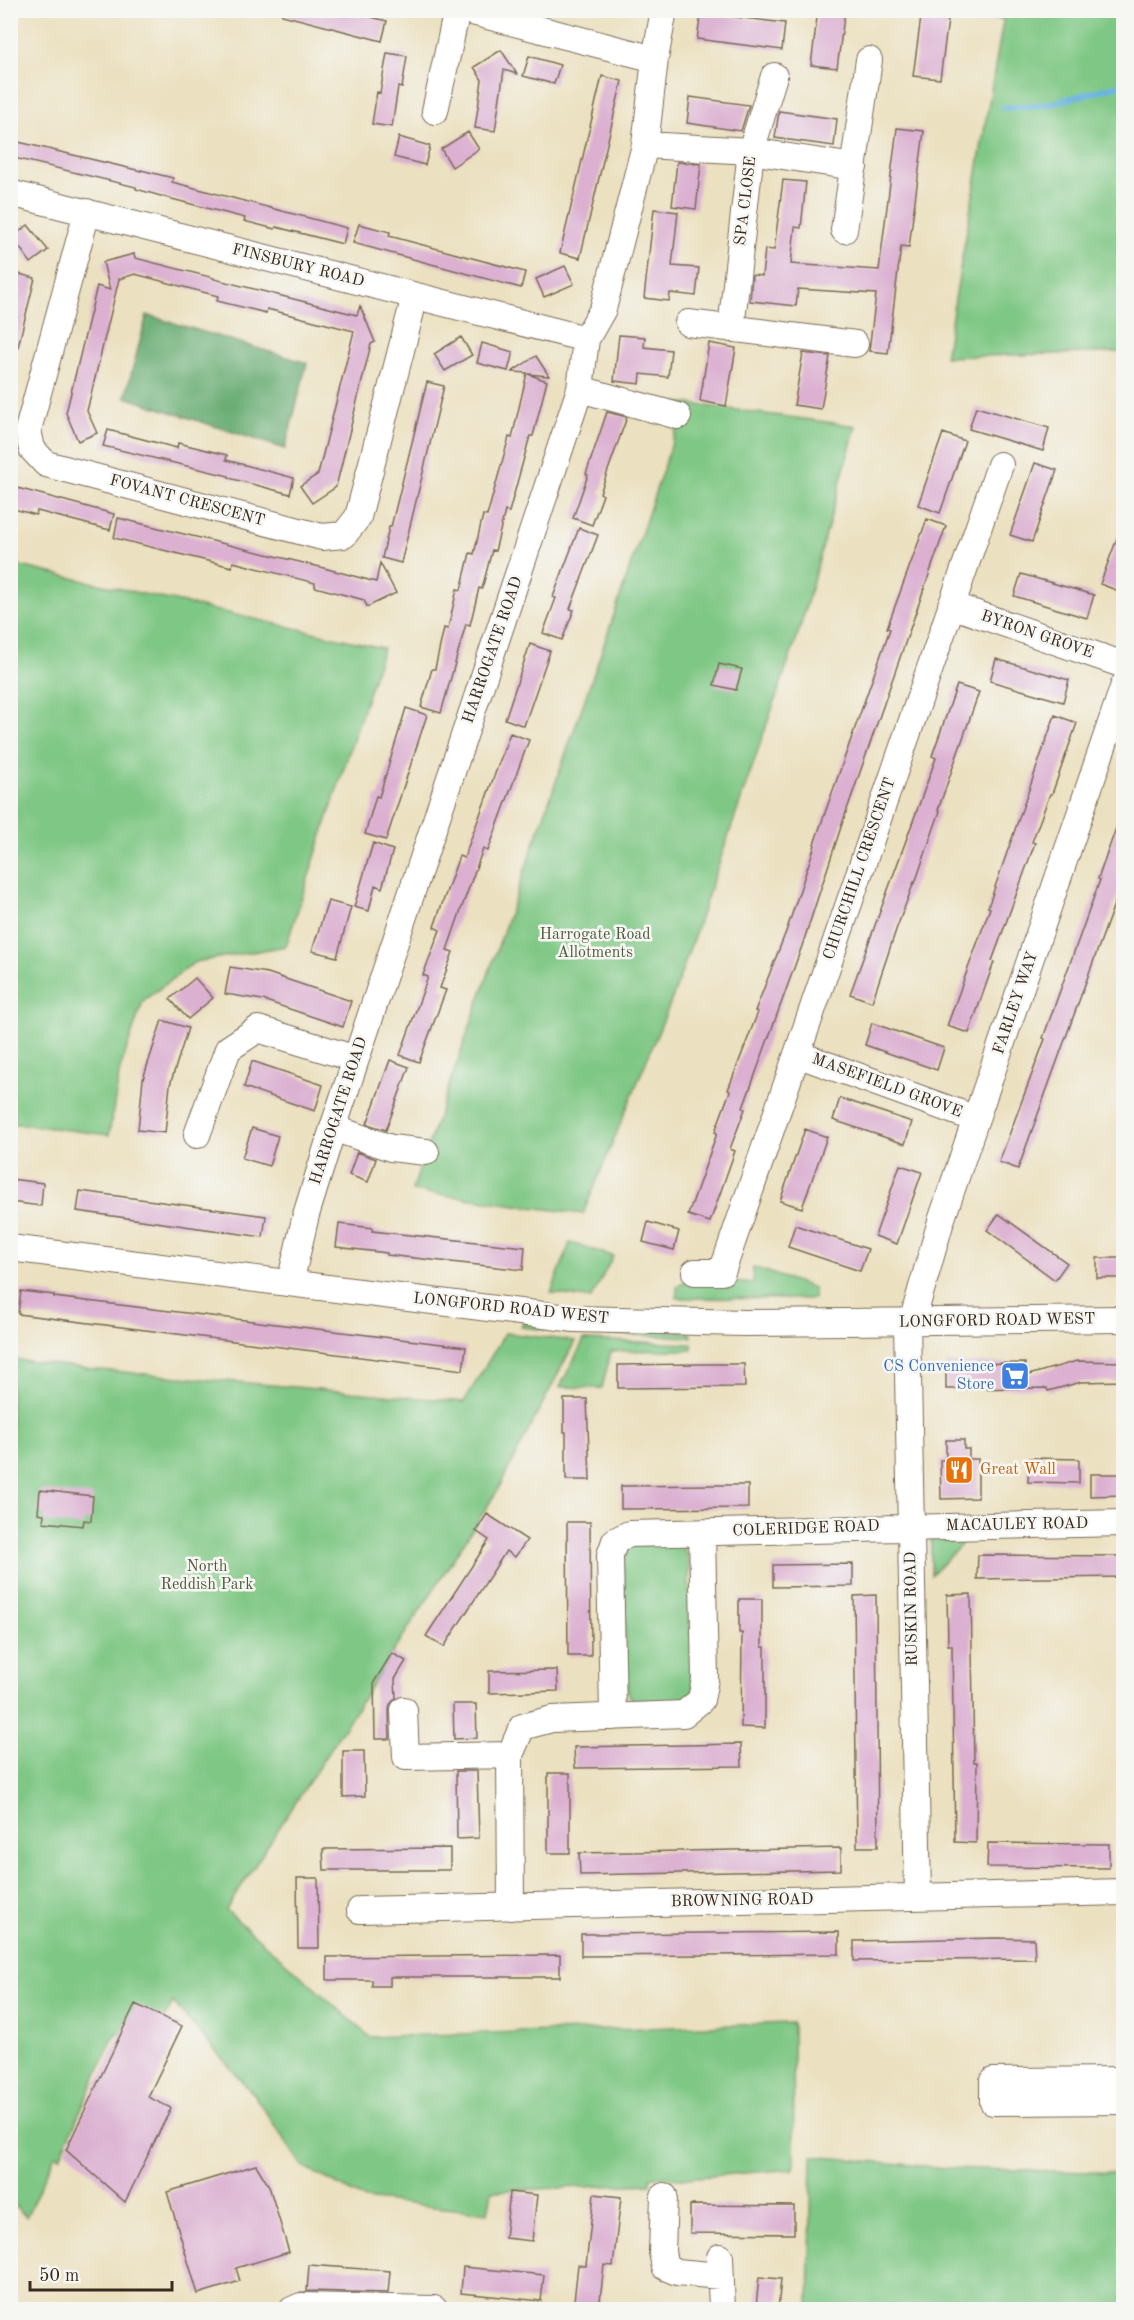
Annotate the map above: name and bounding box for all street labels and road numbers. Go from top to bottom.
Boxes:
street label: SPA CLOSE [733,155,759,247]
street label: FINSBURY ROAD [230,242,366,290]
street label: FOVANT CRESCENT [108,473,266,529]
street label: HARROGATE ROAD [460,575,526,725]
street label: BYRON GROVE [979,608,1095,662]
street label: CHURCHILL CRESCENT [821,776,899,962]
street label: FARLEY WAY [991,949,1041,1057]
street label: HARROGATE ROAD [308,1035,370,1187]
street label: MASEFIELD GROVE [810,1051,964,1121]
street label: LONGFORD ROAD WEST [412,1291,610,1327]
street label: LONGFORD ROAD WEST [899,1311,1095,1331]
street label: MACAULEY ROAD [946,1516,1088,1534]
street label: COLERIDGE ROAD [732,1518,880,1540]
street label: RUSKIN ROAD [903,1551,921,1667]
street label: BROWNING ROAD [670,1892,814,1910]

